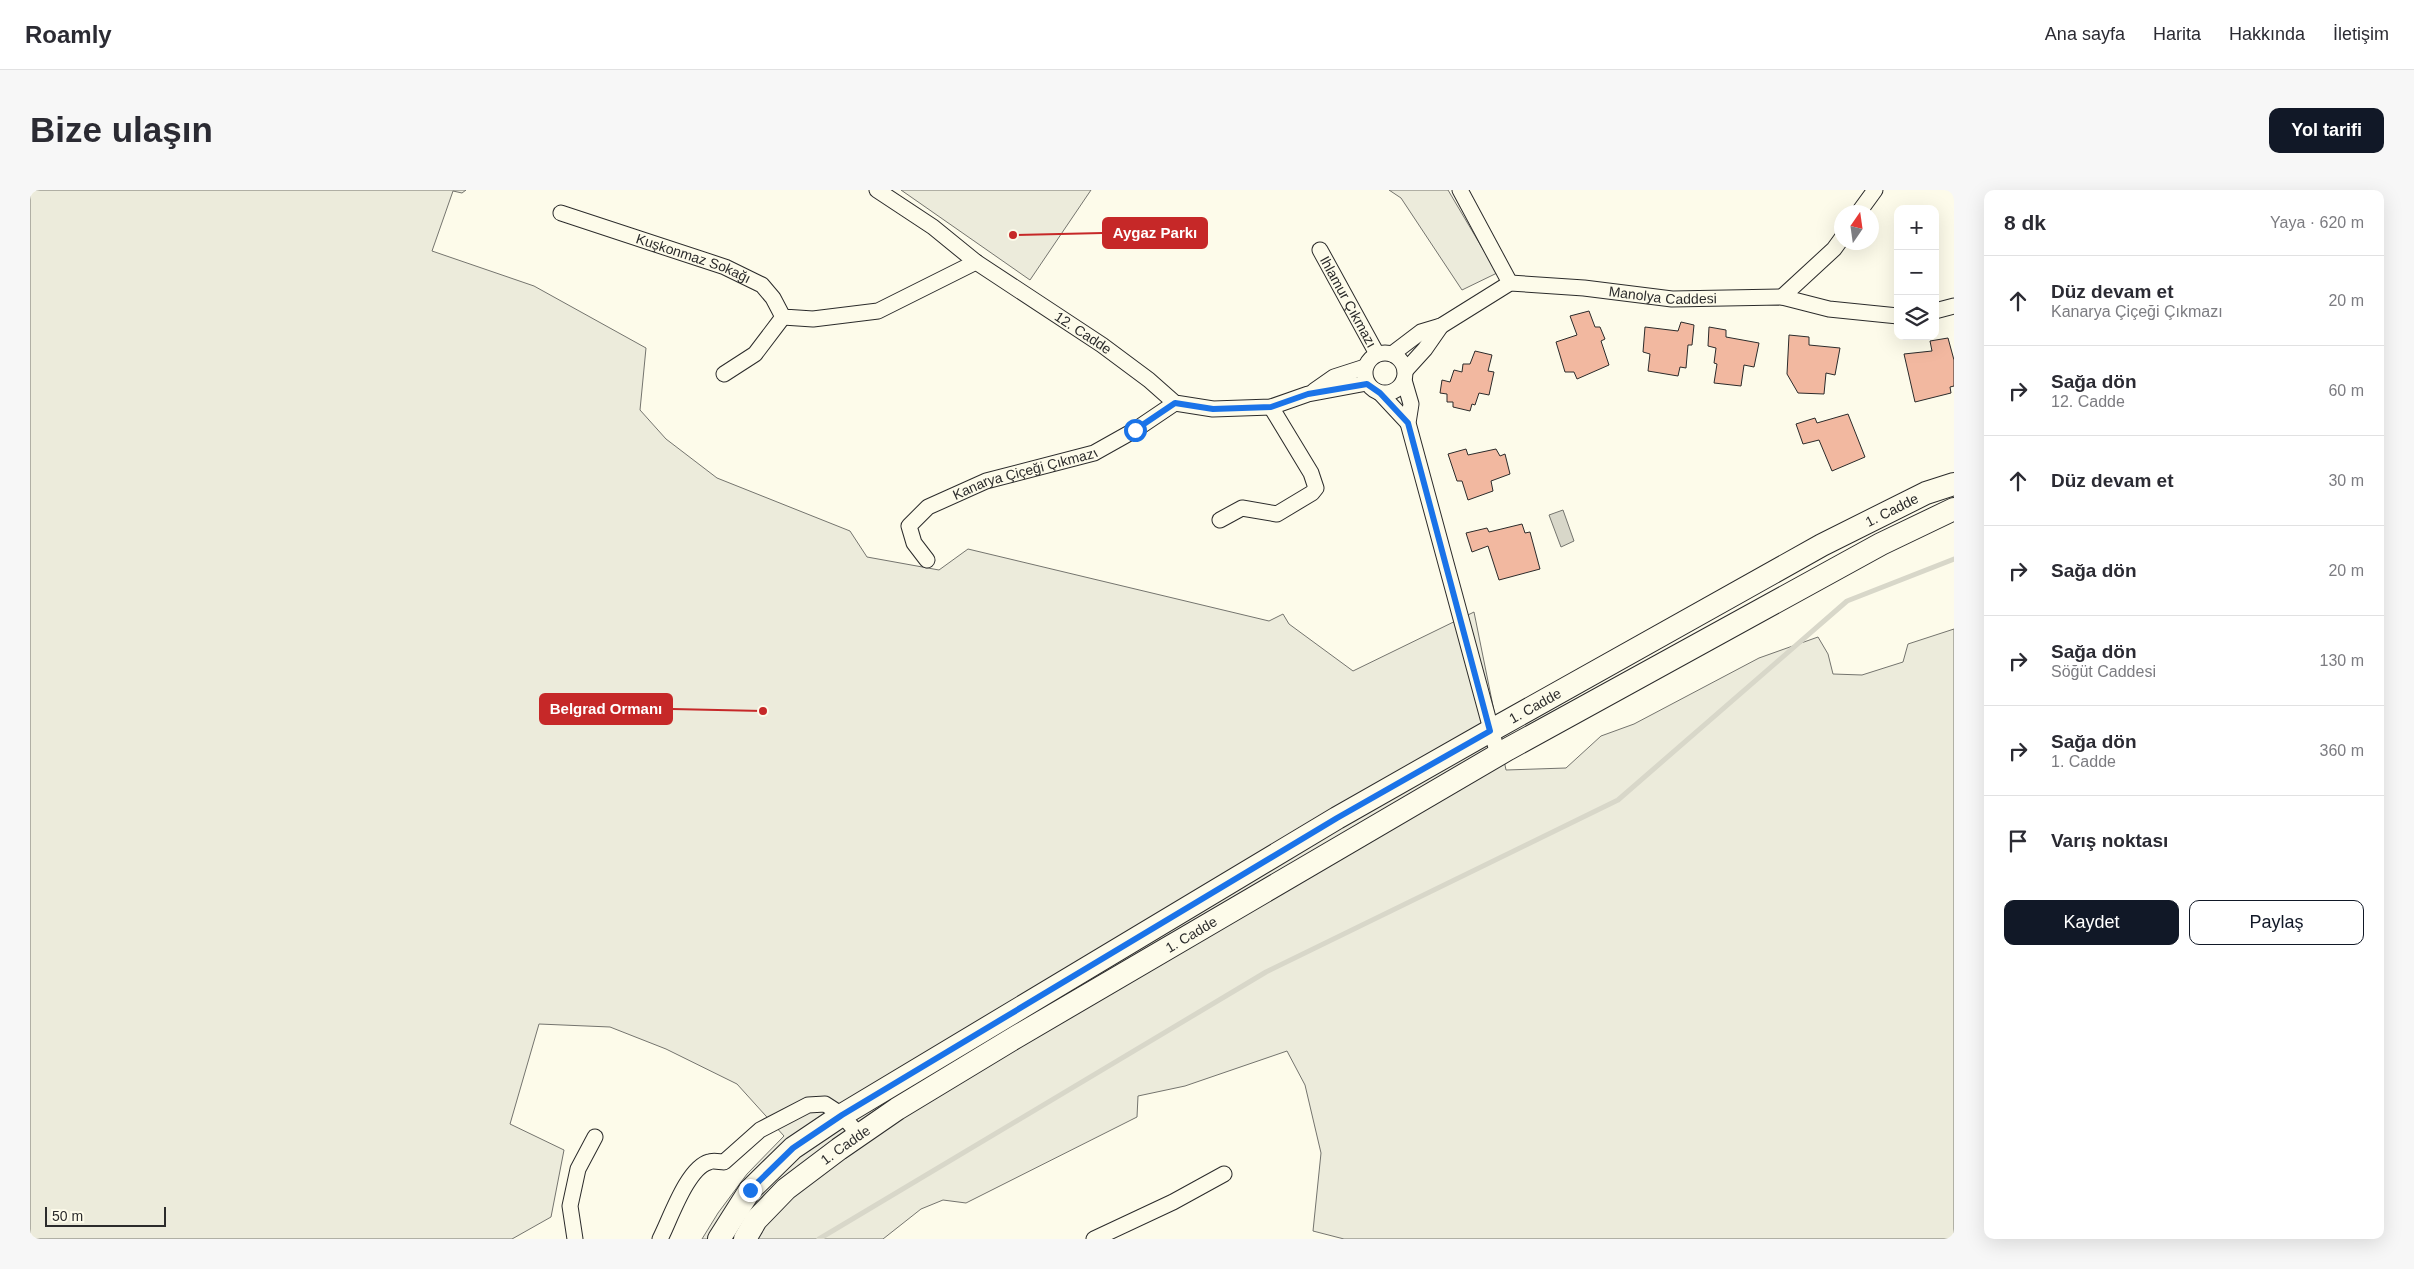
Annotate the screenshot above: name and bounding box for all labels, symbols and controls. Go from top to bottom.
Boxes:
text: Roamly [25,21,112,48]
text: Ana sayfa [2045,24,2125,44]
text: Harita [2153,24,2201,44]
text: Hakkında [2229,24,2305,44]
text: İletişim [2333,24,2389,44]
button: Yol tarifi [2269,108,2384,153]
text: Bize ulaşın [30,110,213,149]
north arrow [1834,205,1879,250]
map controls [1894,205,1939,340]
button: + [1894,205,1939,250]
text: 8 dk [2004,211,2046,234]
text: Yaya · 620 m [2270,214,2364,231]
callout: Aygaz Parkı [1103,218,1207,248]
text: Aygaz Parkı [1113,224,1197,241]
street label: Kuşkonmaz Sokağı [634,230,753,286]
button: − [1894,250,1939,295]
street label: Ihlamur Çıkmazı [1317,253,1380,350]
text: Düz devam et [2051,281,2173,302]
street label: Manolya Caddesi [1608,283,1717,307]
icon: ahead [2004,287,2032,315]
text: 20 m [2328,292,2364,309]
button: layers [1894,295,1939,340]
text: Kanarya Çiçeği Çıkmazı [2051,303,2223,320]
street label: 12. Cadde [1052,308,1115,357]
text: Sağa dön [2051,371,2137,392]
icon: right [2004,377,2032,405]
text: 60 m [2328,382,2364,399]
text: 12. Cadde [2051,393,2125,410]
route start [1124,419,1147,442]
street label: Kanarya Çiçeği Çıkmazı [950,445,1101,503]
icon: ahead [2004,467,2032,495]
text: Düz devam et [2051,470,2173,491]
text: 30 m [2328,472,2364,489]
street label: 1. Cadde [1863,490,1921,530]
icon: right [2004,557,2032,585]
text: Sağa dön [2051,560,2137,581]
text: 20 m [2328,562,2364,579]
text: Sağa dön [2051,641,2137,662]
icon: right [2004,647,2032,675]
text: 130 m [2320,652,2364,669]
text: Söğüt Caddesi [2051,663,2156,680]
street label: 1. Cadde [1506,685,1564,727]
callout: Belgrad Ormanı [540,694,672,724]
text: Belgrad Ormanı [550,700,662,717]
text: Sağa dön [2051,731,2137,752]
icon: right [2004,737,2032,765]
text: 360 m [2320,742,2364,759]
text: 1. Cadde [2051,753,2116,770]
icon: arrive [2004,827,2032,855]
text: Varış noktası [2051,830,2168,851]
button: Kaydet [2004,900,2179,945]
button: Paylaş [2189,900,2364,945]
street label: 1. Cadde [1163,913,1220,956]
street label: 1. Cadde [817,1122,873,1168]
route end [739,1179,762,1202]
scale bar [45,1204,166,1227]
text: 50 m [52,1208,83,1224]

